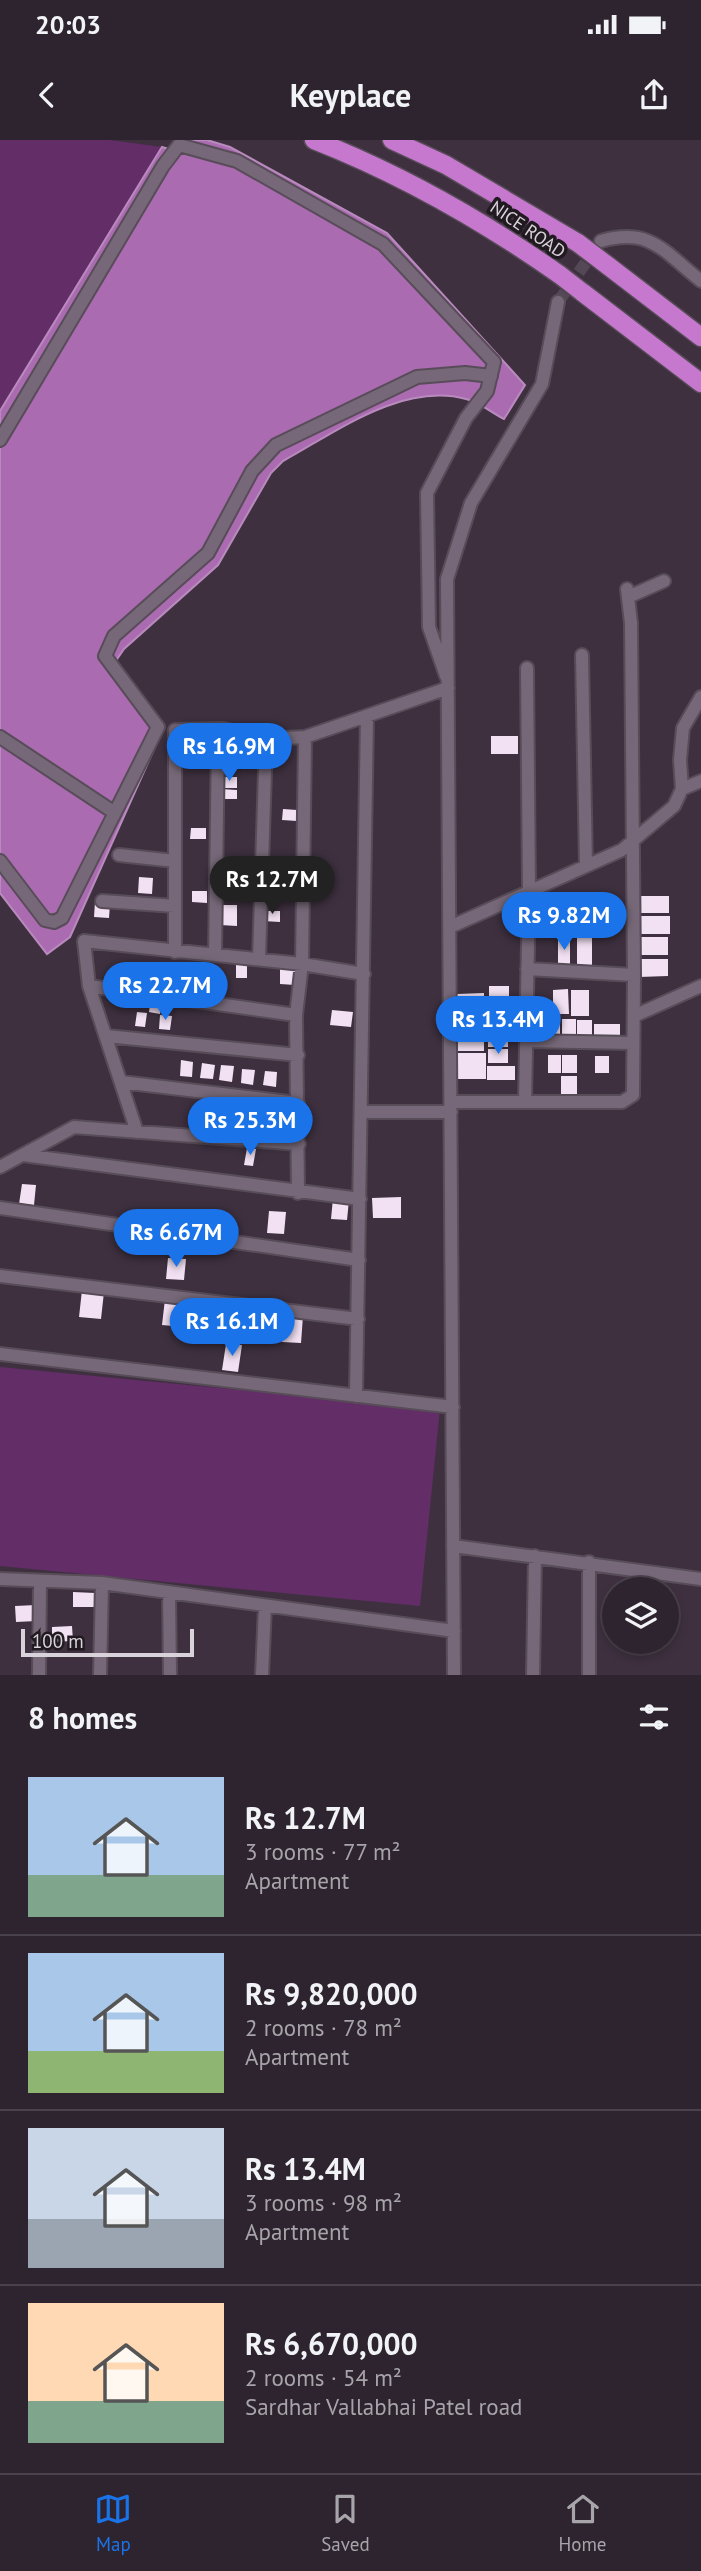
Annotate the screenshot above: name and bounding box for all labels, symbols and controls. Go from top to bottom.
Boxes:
text: 20:03 [35,8,101,41]
text: Keyplace [290,74,411,116]
icon: back [28,76,66,114]
icon: share [635,76,673,114]
street label: NICE ROAD [486,195,570,263]
pin: Rs 16.9M [157,724,301,783]
text: Rs 16.9M [183,731,275,760]
pin: Rs 12.7M [200,856,344,916]
text: Rs 12.7M [226,864,318,893]
pin: Rs 9.82M [492,892,636,952]
text: Rs 9.82M [518,900,610,929]
pin: Rs 22.7M [93,962,237,1022]
text: Rs 22.7M [119,970,211,999]
pin: Rs 13.4M [426,996,570,1056]
text: Rs 13.4M [452,1004,544,1033]
pin: Rs 25.3M [178,1098,322,1157]
text: Rs 25.3M [204,1105,296,1134]
pin: Rs 6.67M [104,1210,248,1269]
text: Rs 6.67M [130,1217,222,1246]
pin: Rs 16.1M [160,1298,304,1358]
text: Rs 16.1M [186,1306,278,1335]
map controls [602,1577,679,1654]
button: layers [602,1577,679,1654]
scale bar [21,1626,194,1658]
text: 100 m [32,1629,84,1653]
text: 8 homes [28,1698,137,1737]
icon: filters [635,1698,673,1736]
text: Rs 12.7M [245,1798,366,1837]
icon: home [84,1805,168,1889]
text: 3 rooms · 77 m² [245,1837,401,1866]
text: Apartment [245,1866,349,1895]
text: Rs 9,820,000 [245,1974,418,2013]
icon: home [84,1981,168,2065]
text: 2 rooms · 78 m² [245,2013,402,2042]
text: Apartment [245,2042,349,2071]
text: Rs 13.4M [245,2149,366,2188]
icon: home [84,2156,168,2240]
text: 3 rooms · 98 m² [245,2188,402,2217]
text: Apartment [245,2217,349,2246]
text: Rs 6,670,000 [245,2324,418,2363]
icon: home [84,2331,168,2415]
text: 2 rooms · 54 m² [245,2363,402,2392]
text: Sardhar Vallabhai Patel road [245,2392,522,2421]
tab: Map [94,2490,132,2556]
tab: Saved [321,2490,370,2556]
tab: Home [558,2490,607,2556]

